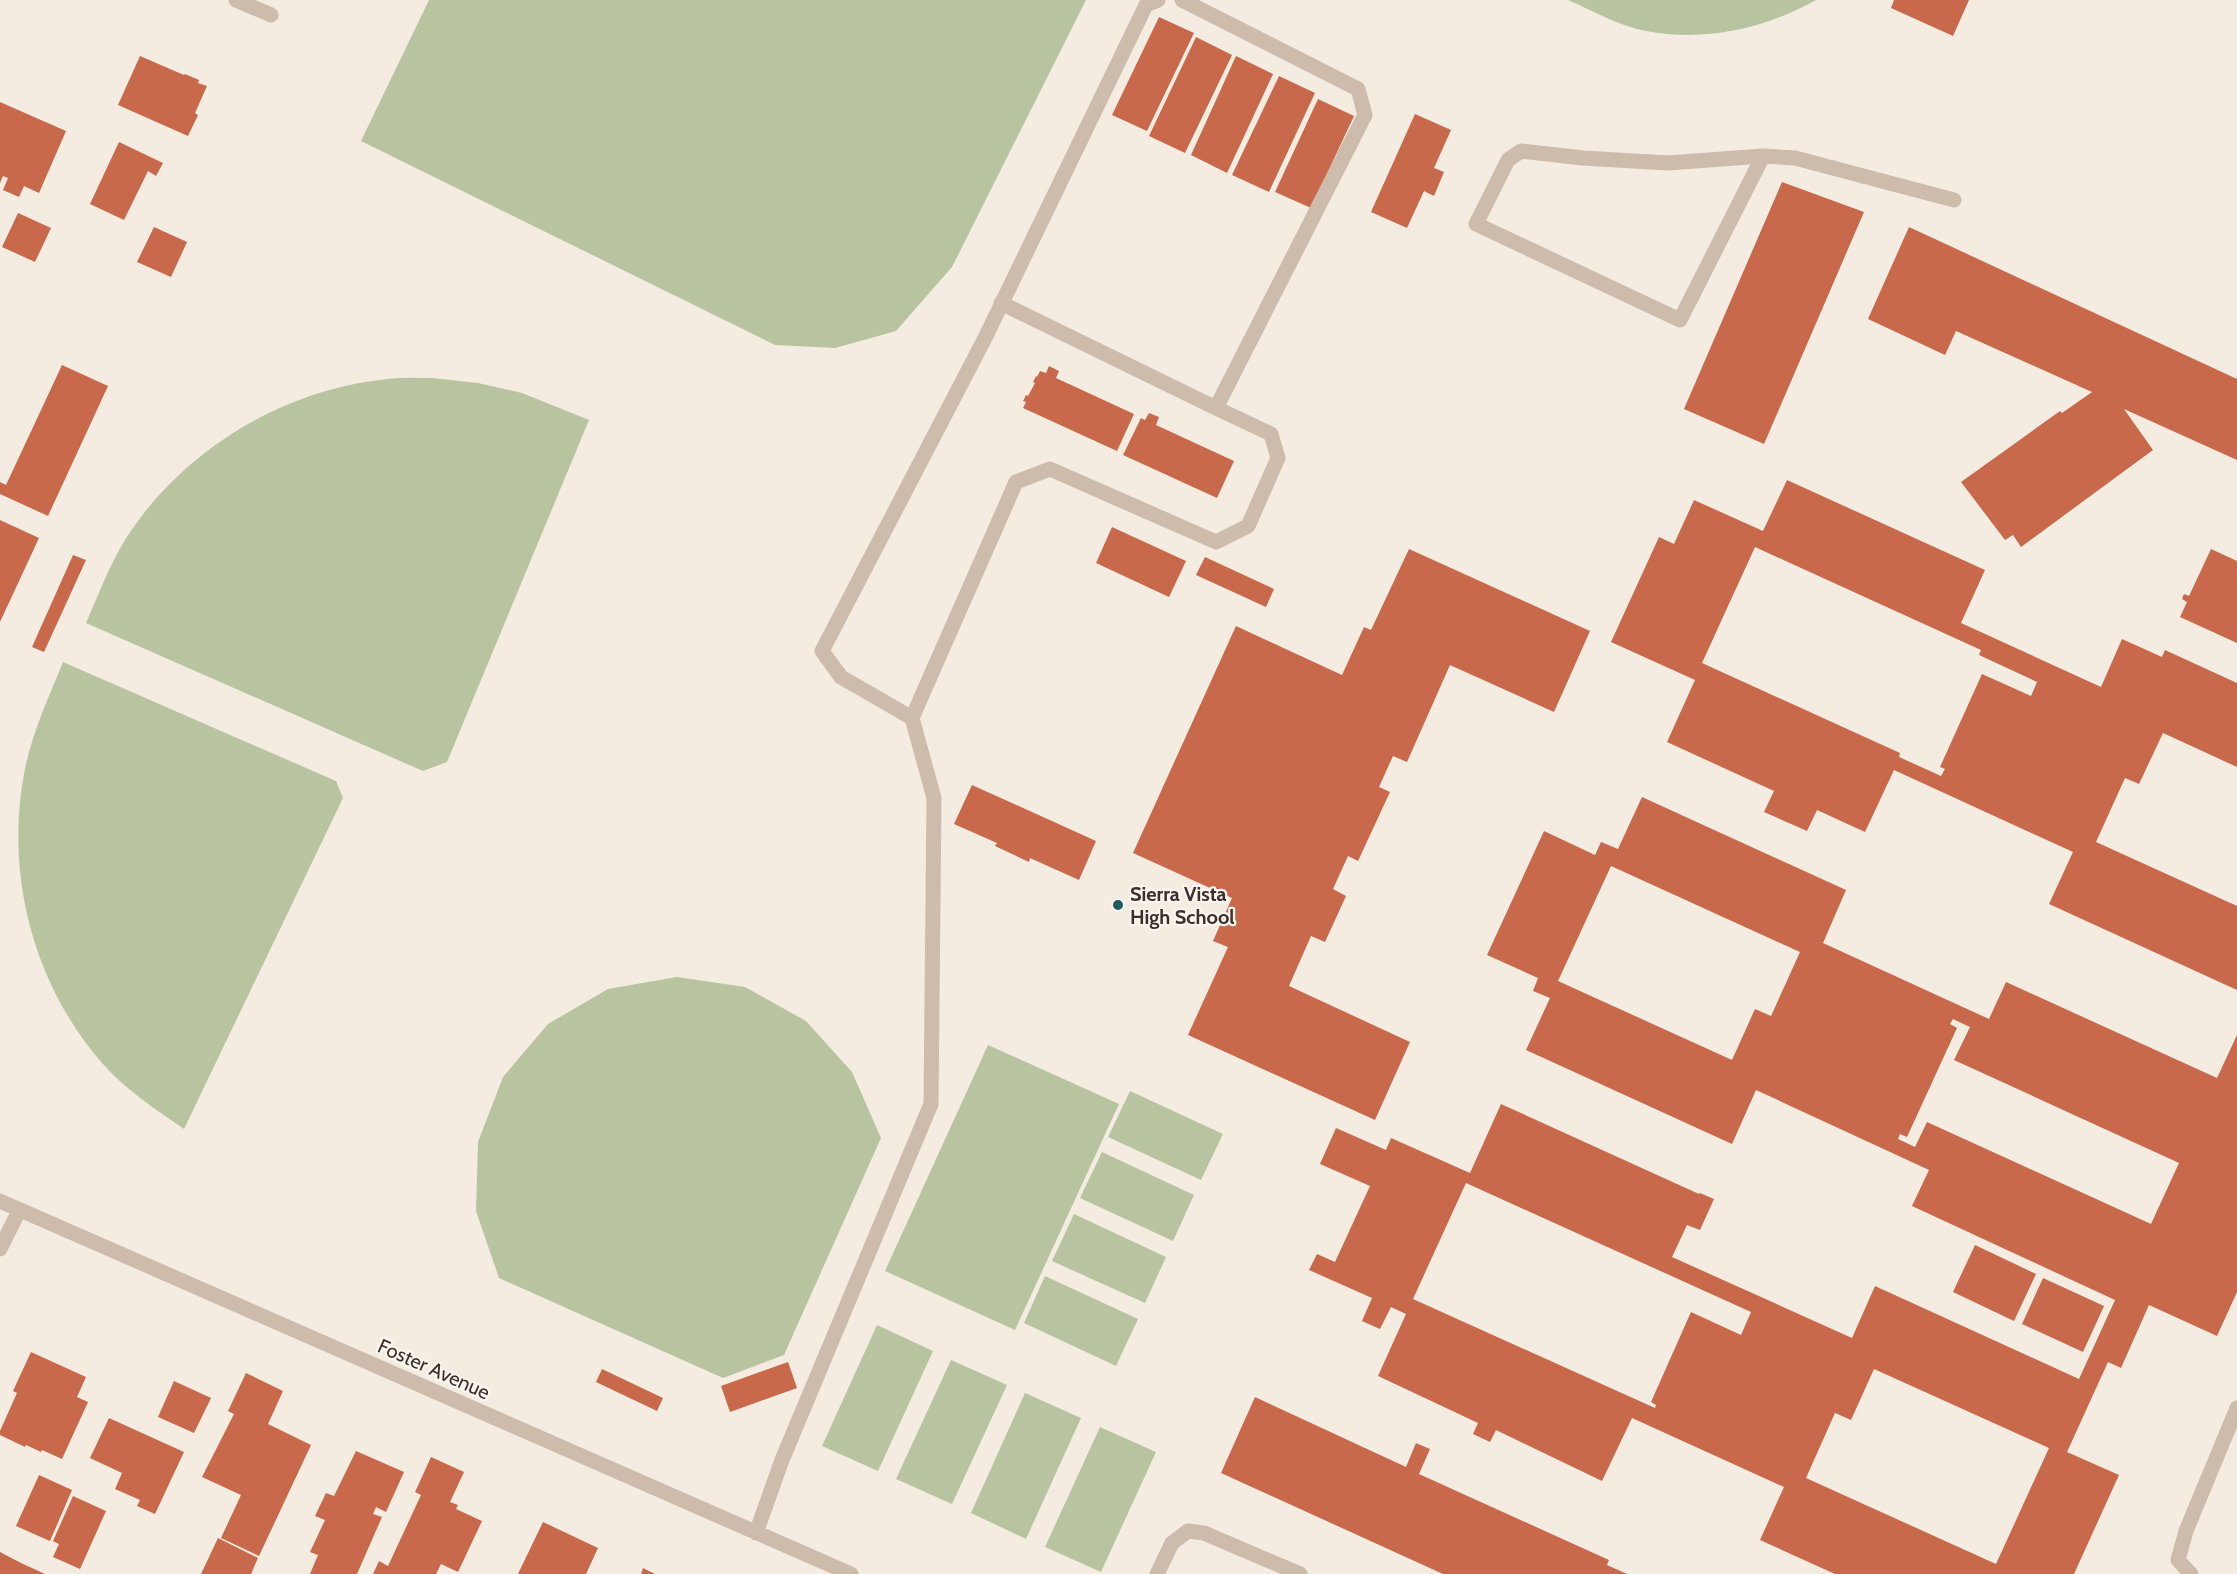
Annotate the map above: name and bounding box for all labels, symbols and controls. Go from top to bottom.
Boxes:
place label: Sierra Vista High School [1130,882,1235,929]
marker: Sierra Vista High School [1111,898,1125,912]
street label: Foster Avenue [374,1334,494,1404]

